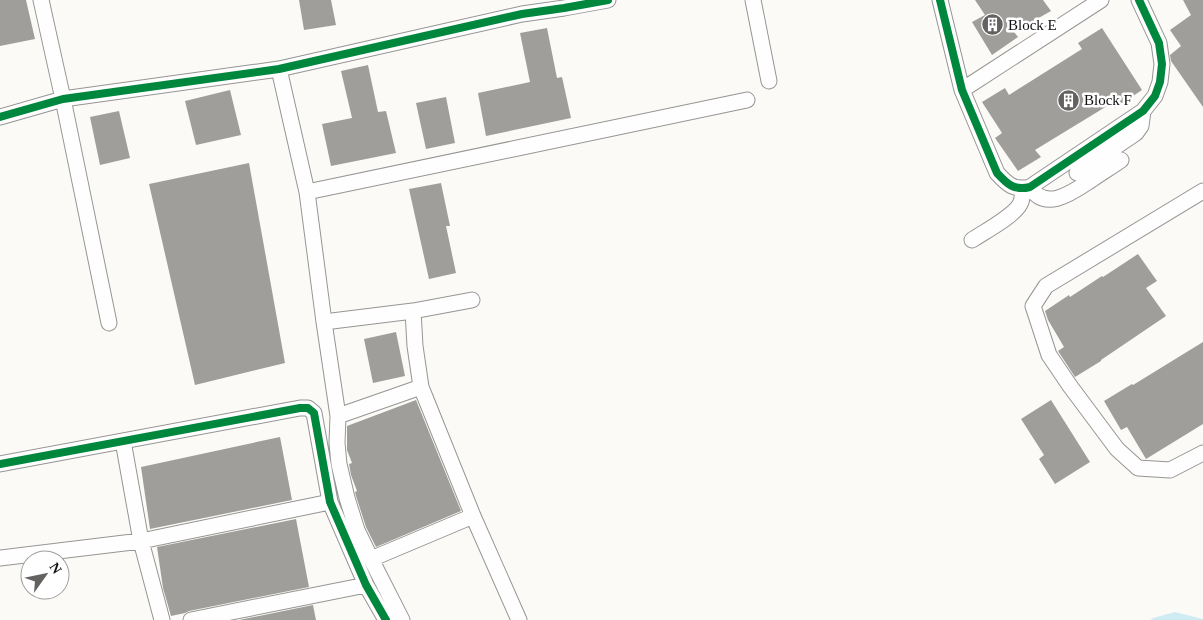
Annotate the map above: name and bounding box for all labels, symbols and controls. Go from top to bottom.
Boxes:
building icon: Block E [980,13,1004,37]
place label: Block E [1008,17,1057,33]
building icon: Block F [1056,88,1080,112]
place label: Block F [1084,92,1132,108]
north arrow [20,550,70,600]
text: N [46,560,65,577]

